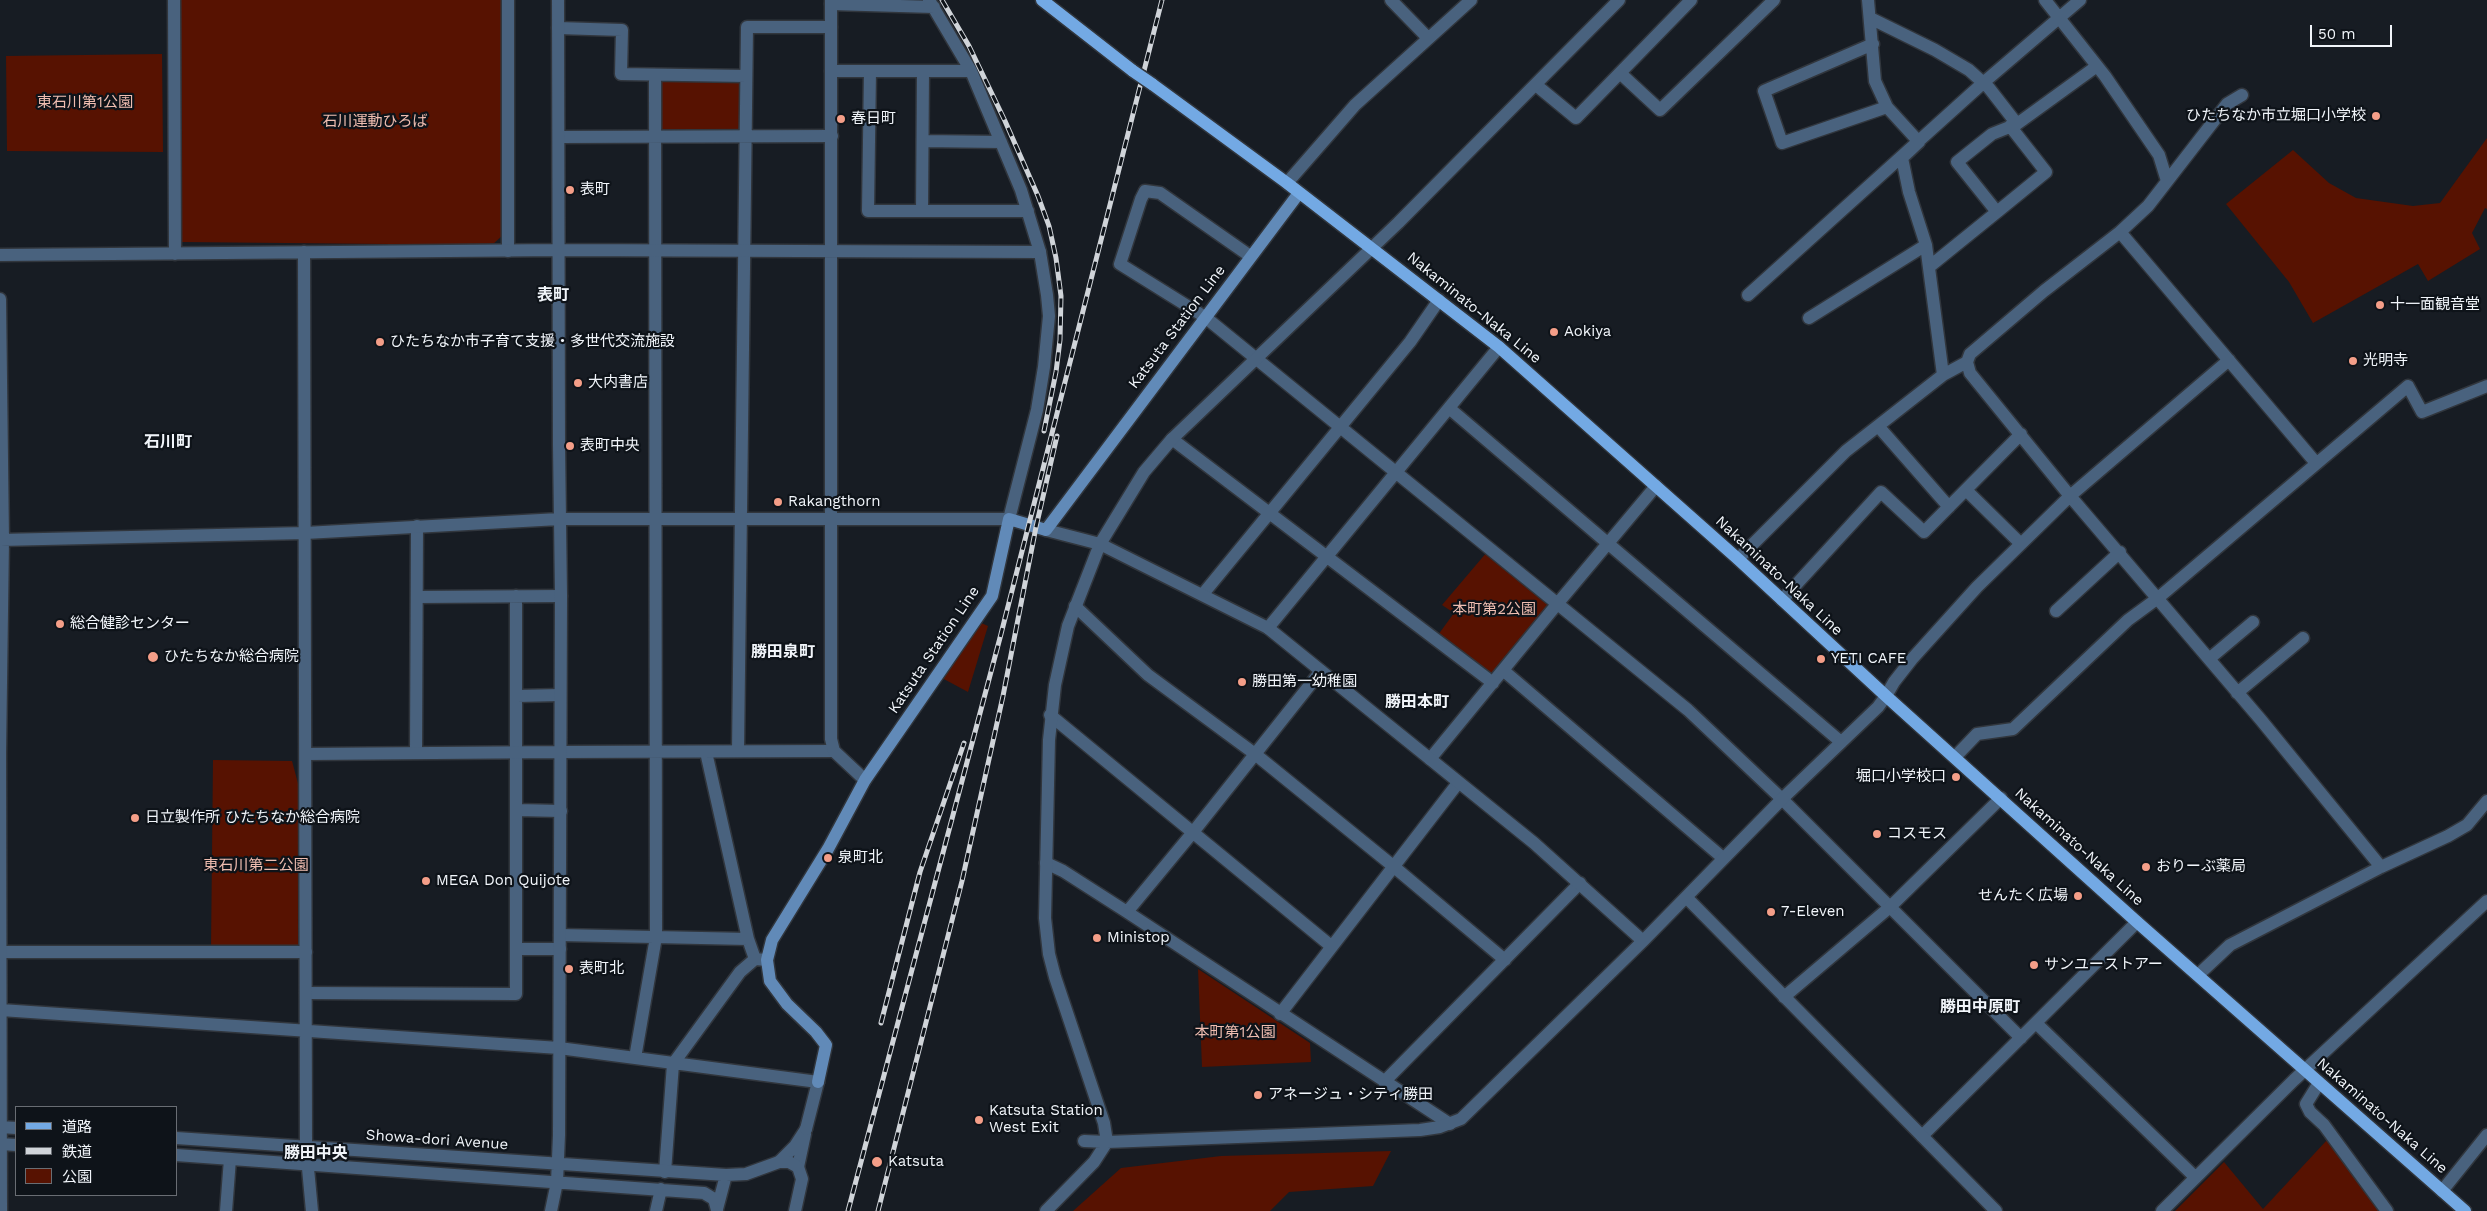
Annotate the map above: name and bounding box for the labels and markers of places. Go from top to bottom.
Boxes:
place label: ひたちなか市立堀口小学校 [2186,107,2366,125]
place label: 春日町 [851,110,896,128]
marker: ひたちなか市立堀口小学校 [2370,110,2382,122]
marker: 春日町 [835,113,847,125]
place label: 表町 [580,181,610,199]
marker: 表町 [564,184,576,196]
place label: 十一面観音堂 [2390,296,2480,314]
marker: 十一面観音堂 [2374,299,2386,311]
place label: Aokiya [1564,323,1611,341]
marker: Aokiya [1548,326,1560,338]
place label: ひたちなか市子育て支援・多世代交流施設 [390,333,675,351]
marker: ひたちなか市子育て支援・多世代交流施設 [374,336,386,348]
place label: 光明寺 [2363,352,2408,370]
marker: 光明寺 [2347,355,2359,367]
place label: 大内書店 [588,374,648,392]
marker: 大内書店 [572,377,584,389]
place label: 表町中央 [580,437,640,455]
marker: 表町中央 [564,440,576,452]
place label: Rakangthorn [788,493,881,511]
marker: Rakangthorn [772,496,784,508]
place label: 総合健診センター [70,615,190,633]
marker: 総合健診センター [54,618,66,630]
place label: ひたちなか総合病院 [164,648,299,666]
marker: ひたちなか総合病院 [146,650,160,664]
place label: YETI CAFE [1831,650,1906,668]
marker: YETI CAFE [1815,653,1827,665]
place label: 勝田第一幼稚園 [1252,673,1357,691]
marker: 勝田第一幼稚園 [1236,676,1248,688]
place label: 堀口小学校口 [1856,768,1946,786]
marker: 堀口小学校口 [1950,771,1962,783]
place label: 日立製作所 ひたちなか総合病院 [145,809,360,827]
marker: 日立製作所 ひたちなか総合病院 [129,812,141,824]
place label: コスモス [1887,825,1947,843]
marker: コスモス [1871,828,1883,840]
place label: 泉町北 [838,849,883,867]
marker: 泉町北 [822,852,834,864]
place label: おりーぶ薬局 [2156,858,2246,876]
marker: おりーぶ薬局 [2140,861,2152,873]
place label: MEGA Don Quijote [436,872,571,890]
marker: MEGA Don Quijote [420,875,432,887]
place label: せんたく広場 [1978,887,2068,905]
marker: せんたく広場 [2072,890,2084,902]
place label: 7-Eleven [1781,903,1845,921]
marker: 7-Eleven [1765,906,1777,918]
place label: Ministop [1107,929,1170,947]
marker: Ministop [1091,932,1103,944]
place label: サンユーストアー [2044,956,2163,974]
marker: サンユーストアー [2028,959,2040,971]
place label: 表町北 [579,960,624,978]
marker: 表町北 [563,963,575,975]
place label: アネージュ・シティ勝田 [1268,1086,1433,1104]
marker: アネージュ・シティ勝田 [1252,1089,1264,1101]
place label: Katsuta Station West Exit [989,1102,1103,1137]
marker: Katsuta Station West Exit [973,1114,985,1126]
place label: Katsuta [888,1153,944,1171]
marker: Katsuta [870,1155,884,1169]

